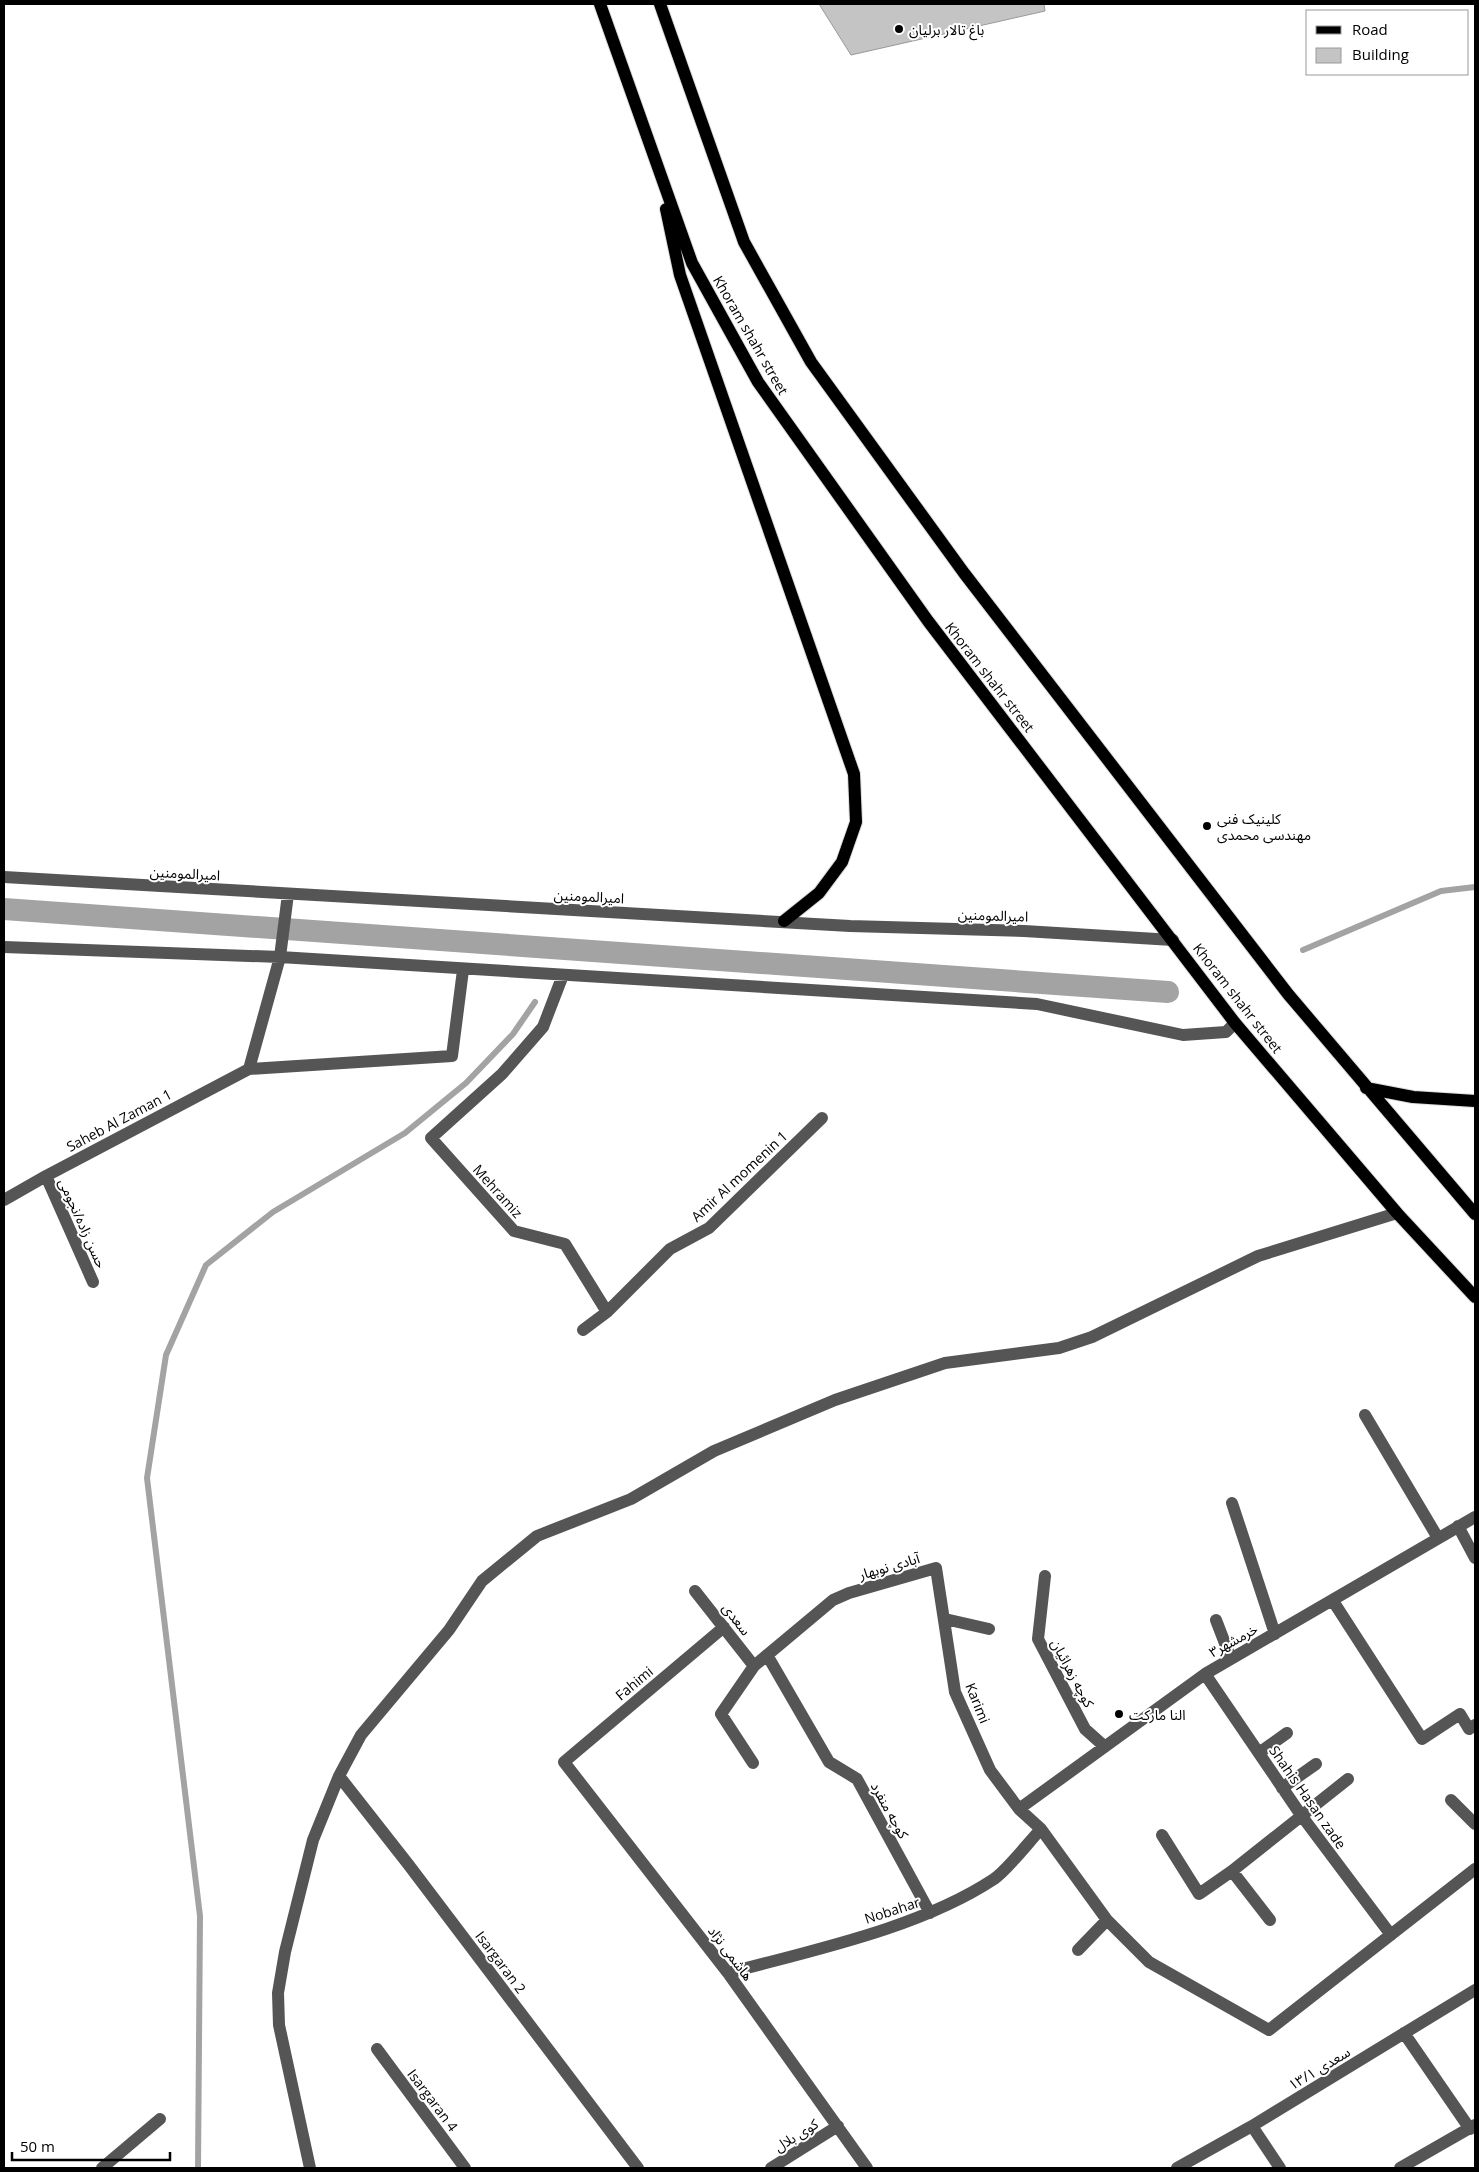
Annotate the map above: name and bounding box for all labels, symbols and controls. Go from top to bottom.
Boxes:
legend [1306,10,1469,75]
text: Road [1352,19,1388,39]
place label: باغ تالار برلیان [909,20,984,41]
marker: باغ تالار برلیان [893,23,905,35]
text: Building [1352,44,1409,64]
street label: Khoram shahr street [709,272,793,398]
street label: Khoram shahr street [941,618,1039,736]
place label: کلینیک فنی مهندسی محمدی [1217,809,1311,844]
marker: کلینیک فنی مهندسی محمدی [1201,820,1213,832]
street label: امیرالمومنین [149,862,221,884]
street label: امیرالمومنین [553,885,625,907]
street label: امیرالمومنین [958,904,1028,926]
street label: Khoram shahr street [1189,939,1287,1057]
street label: Saheb Al Zaman 1 [63,1084,175,1156]
street label: Amir Al momenin 1 [687,1126,791,1226]
street label: Mehramiz [469,1160,527,1222]
street label: حسن زاده/نجومی [55,1175,111,1271]
street label: آبادی نوبهار [855,1548,923,1584]
street label: سعدی [718,1599,756,1639]
street label: خرمشهر۳ [1205,1619,1261,1661]
street label: کوچه زهرائیان [1046,1635,1099,1711]
street label: Fahimi [611,1662,657,1704]
street label: Karimi [961,1680,995,1726]
place label: النا مارکت [1129,1705,1186,1724]
marker: النا مارکت [1113,1708,1125,1720]
street label: Shahis Hasan zade [1265,1742,1351,1853]
street label: کوچه منفرد [866,1778,913,1842]
street label: Nobahar [862,1892,922,1928]
street label: هاشمی نژاد [704,1922,758,1984]
street label: Isargaran 2 [471,1927,531,1997]
street label: سعدی ۱۳/۱ [1284,2042,1354,2094]
street label: Isargaran 4 [403,2065,463,2135]
street label: کوی بلال [770,2114,822,2156]
scale bar [12,2130,170,2162]
text: 50 m [20,2136,55,2156]

